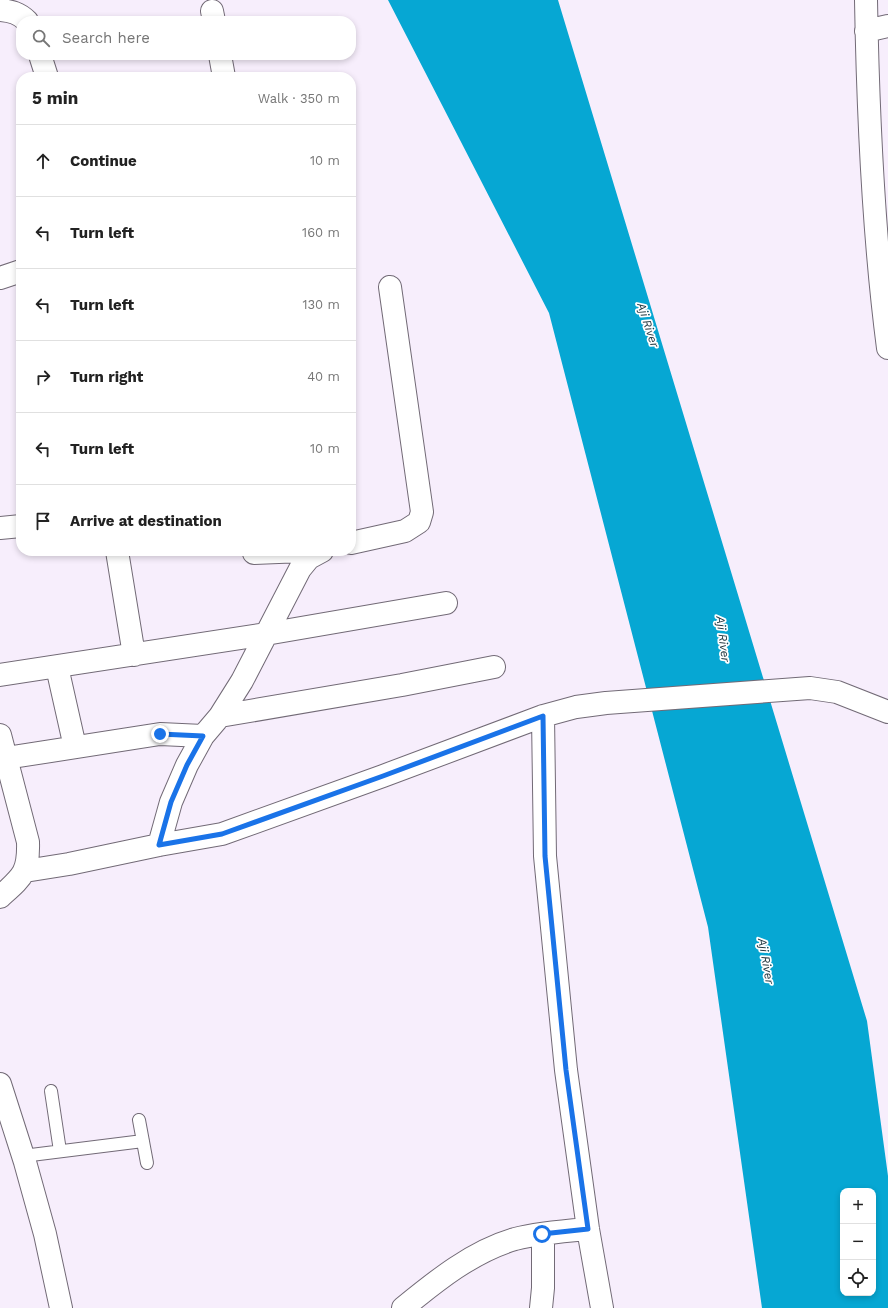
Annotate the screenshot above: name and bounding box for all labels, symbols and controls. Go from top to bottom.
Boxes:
search box [16,16,356,60]
icon: search [30,27,52,49]
text: Search here [62,29,150,47]
text: 5 min [32,88,78,108]
text: Walk · 350 m [258,91,340,106]
icon: ahead [32,150,54,172]
text: Continue [70,152,137,170]
text: 10 m [310,153,340,168]
icon: left [32,222,54,244]
text: Turn left [70,224,134,242]
text: 160 m [302,225,340,240]
icon: left [32,294,54,316]
text: Turn left [70,296,134,314]
text: 130 m [302,297,340,312]
water label: Aji River [634,300,662,350]
icon: right [32,366,54,388]
text: Turn right [70,368,143,386]
text: 40 m [307,369,340,384]
icon: left [32,438,54,460]
text: Turn left [70,440,134,458]
text: 10 m [310,441,340,456]
icon: arrive [32,510,54,532]
text: Arrive at destination [70,512,222,530]
water label: Aji River [713,614,733,664]
route end [151,725,169,743]
water label: Aji River [755,936,777,986]
map controls [840,1188,876,1296]
button: + [840,1188,876,1224]
button: − [840,1224,876,1260]
route start [533,1225,551,1243]
button: locate [840,1260,876,1296]

